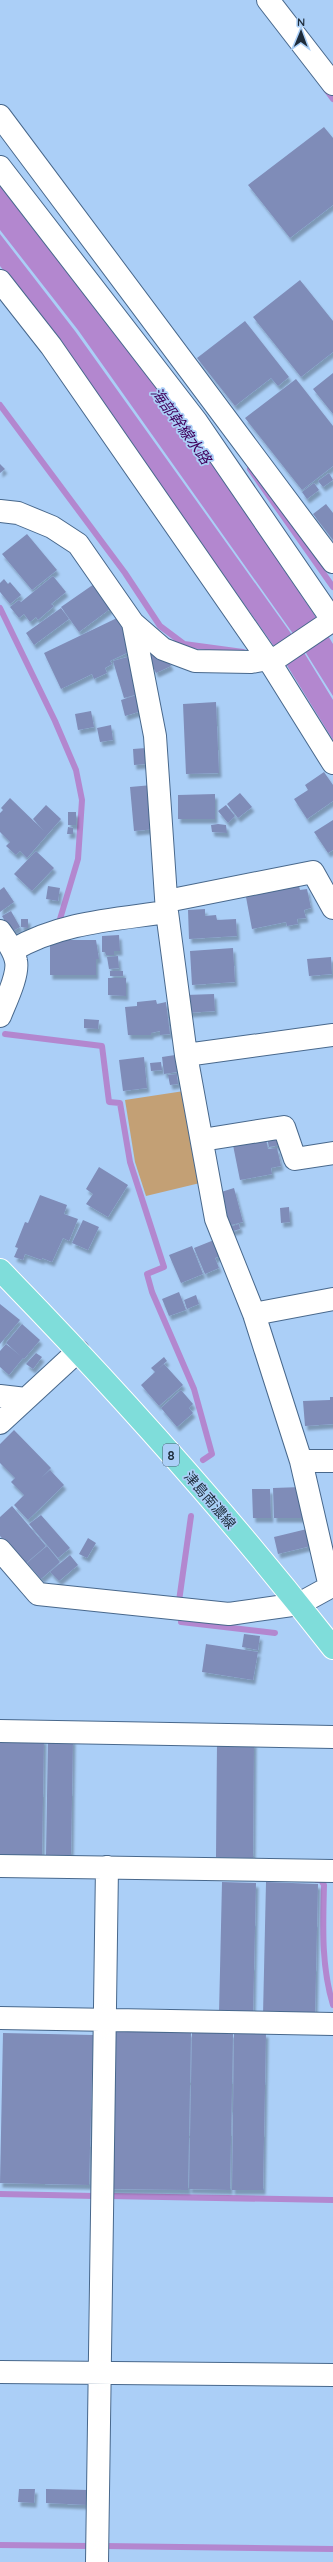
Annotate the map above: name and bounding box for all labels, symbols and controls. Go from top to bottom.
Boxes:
north arrow [281,12,321,52]
text: N [297,15,305,29]
water label: 海部幹線水路 [147,384,217,469]
road number: 8 [163,1444,179,1466]
street label: 津島南濃線 [180,1468,240,1532]

